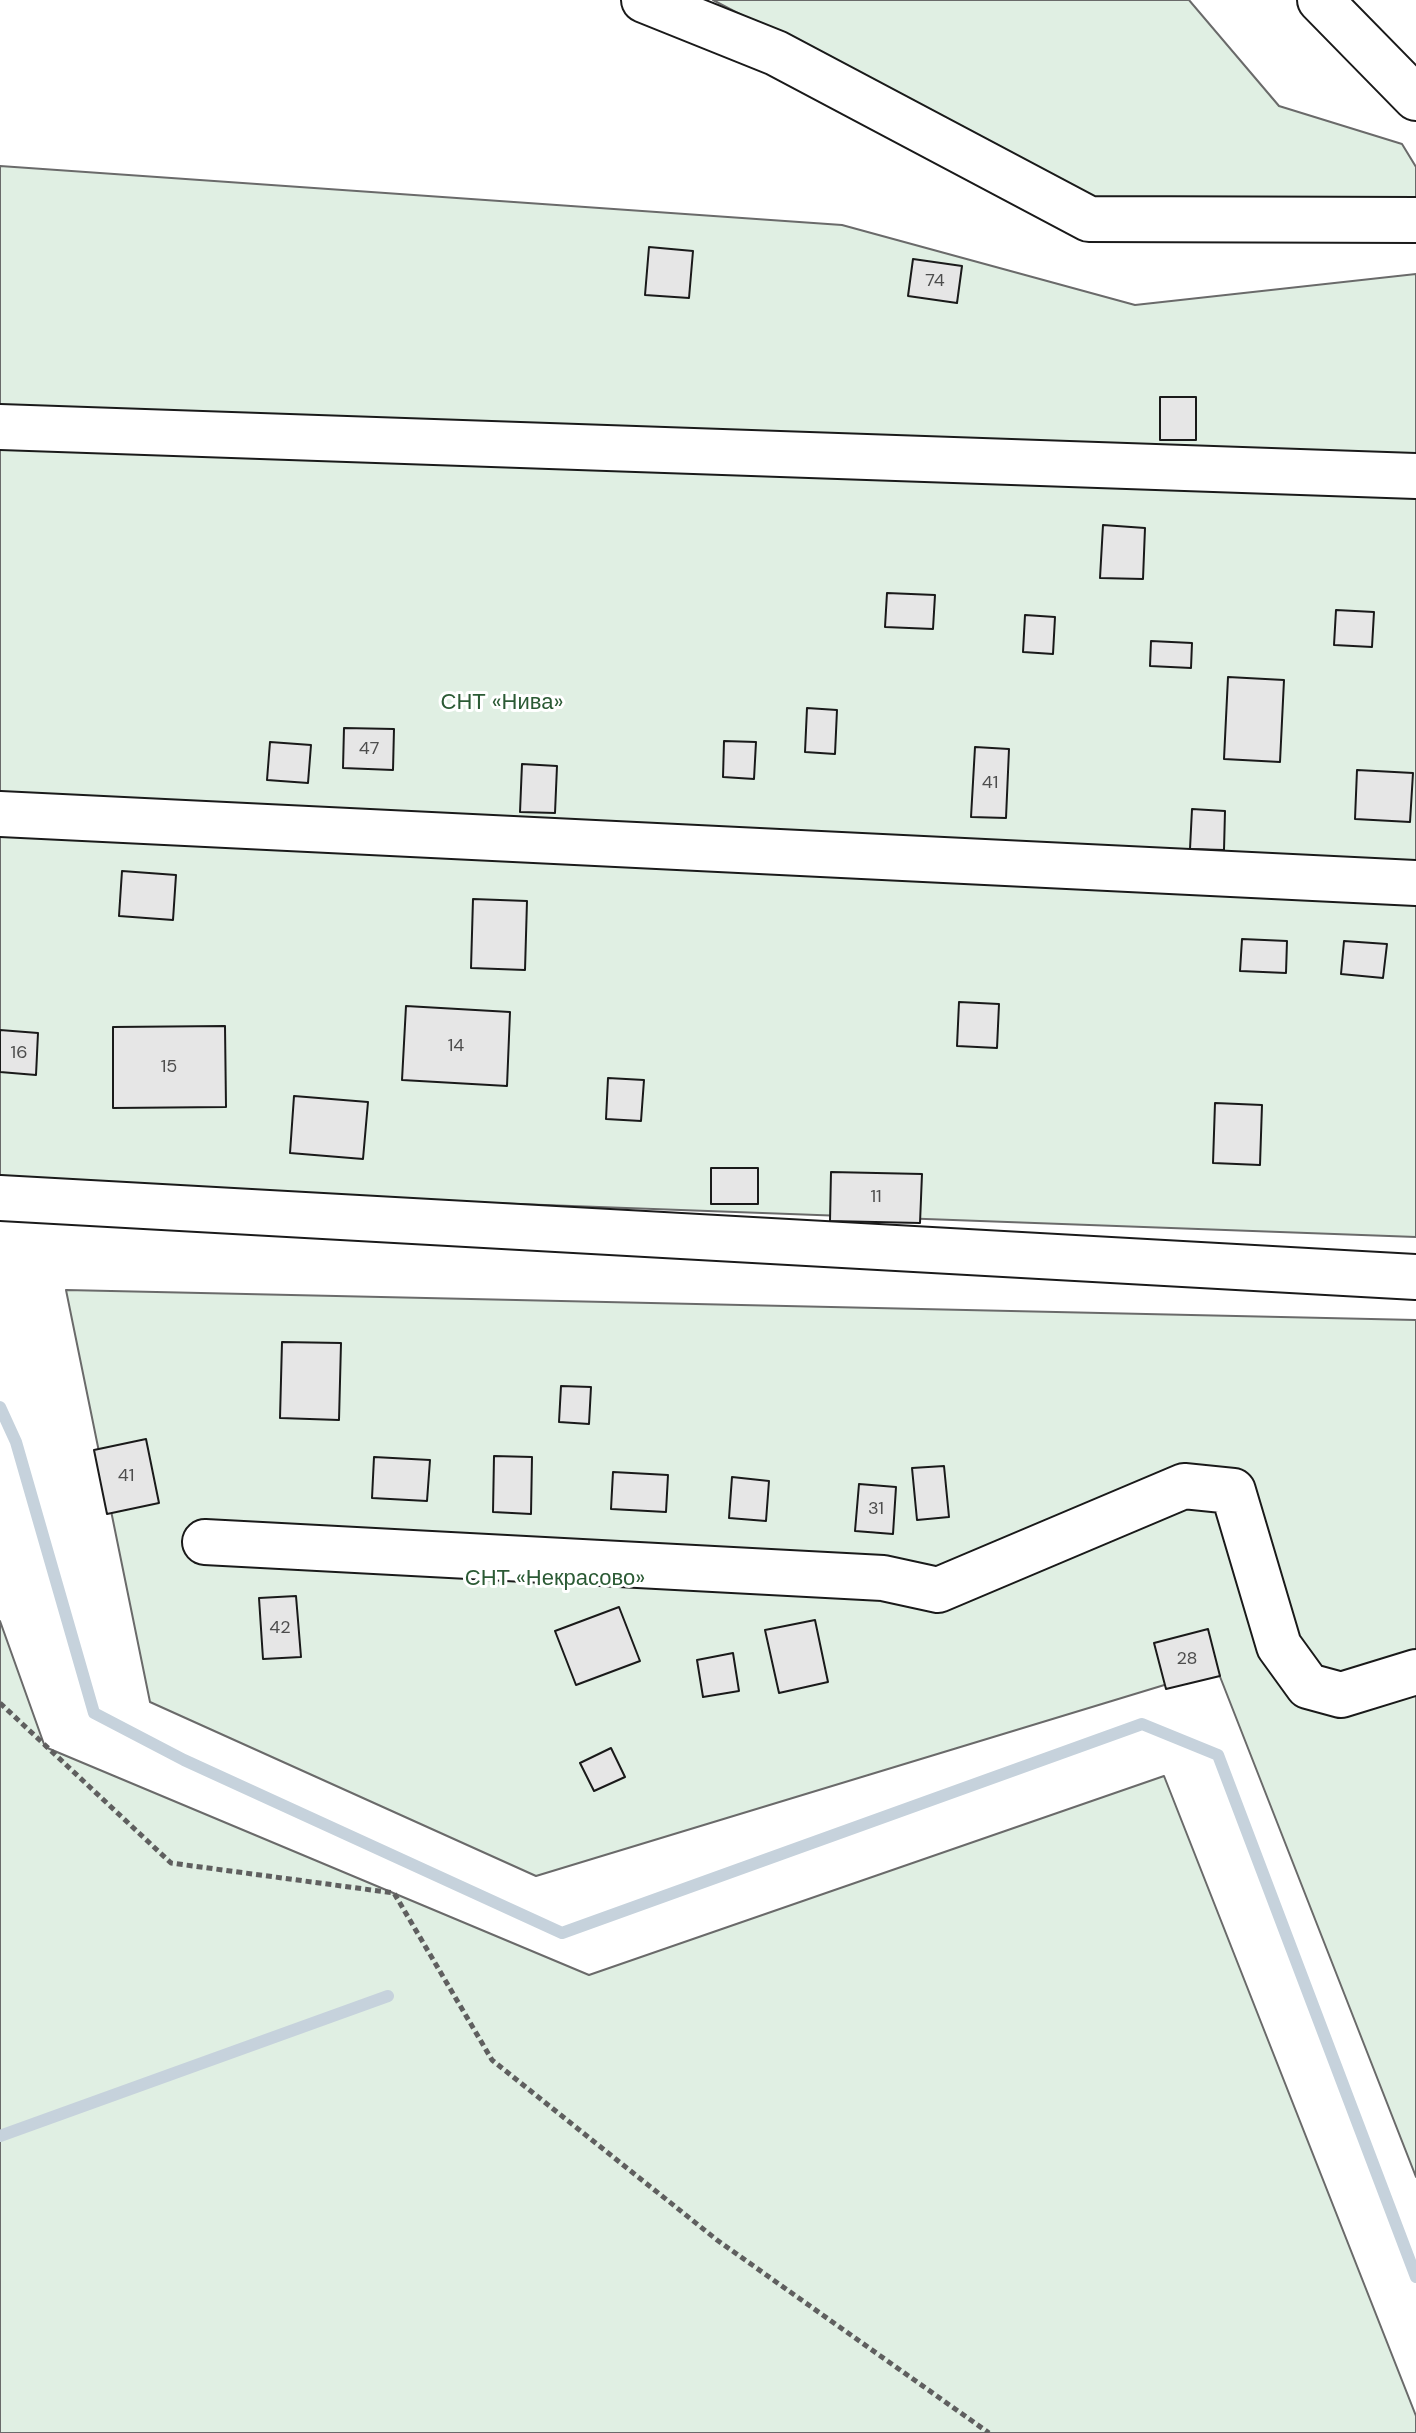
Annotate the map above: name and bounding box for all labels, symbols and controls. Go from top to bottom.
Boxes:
house number: 74 [925,270,945,292]
park label: СНТ «Нива» [441,690,563,716]
house number: 47 [359,738,379,760]
house number: 41 [982,772,998,794]
house number: 14 [448,1035,464,1057]
house number: 16 [11,1042,27,1064]
house number: 15 [161,1056,177,1078]
house number: 11 [870,1186,882,1208]
house number: 41 [118,1465,134,1487]
house number: 31 [868,1498,884,1520]
park label: СНТ «Некрасово» [465,1566,645,1592]
house number: 42 [269,1617,291,1639]
house number: 28 [1176,1648,1198,1670]

